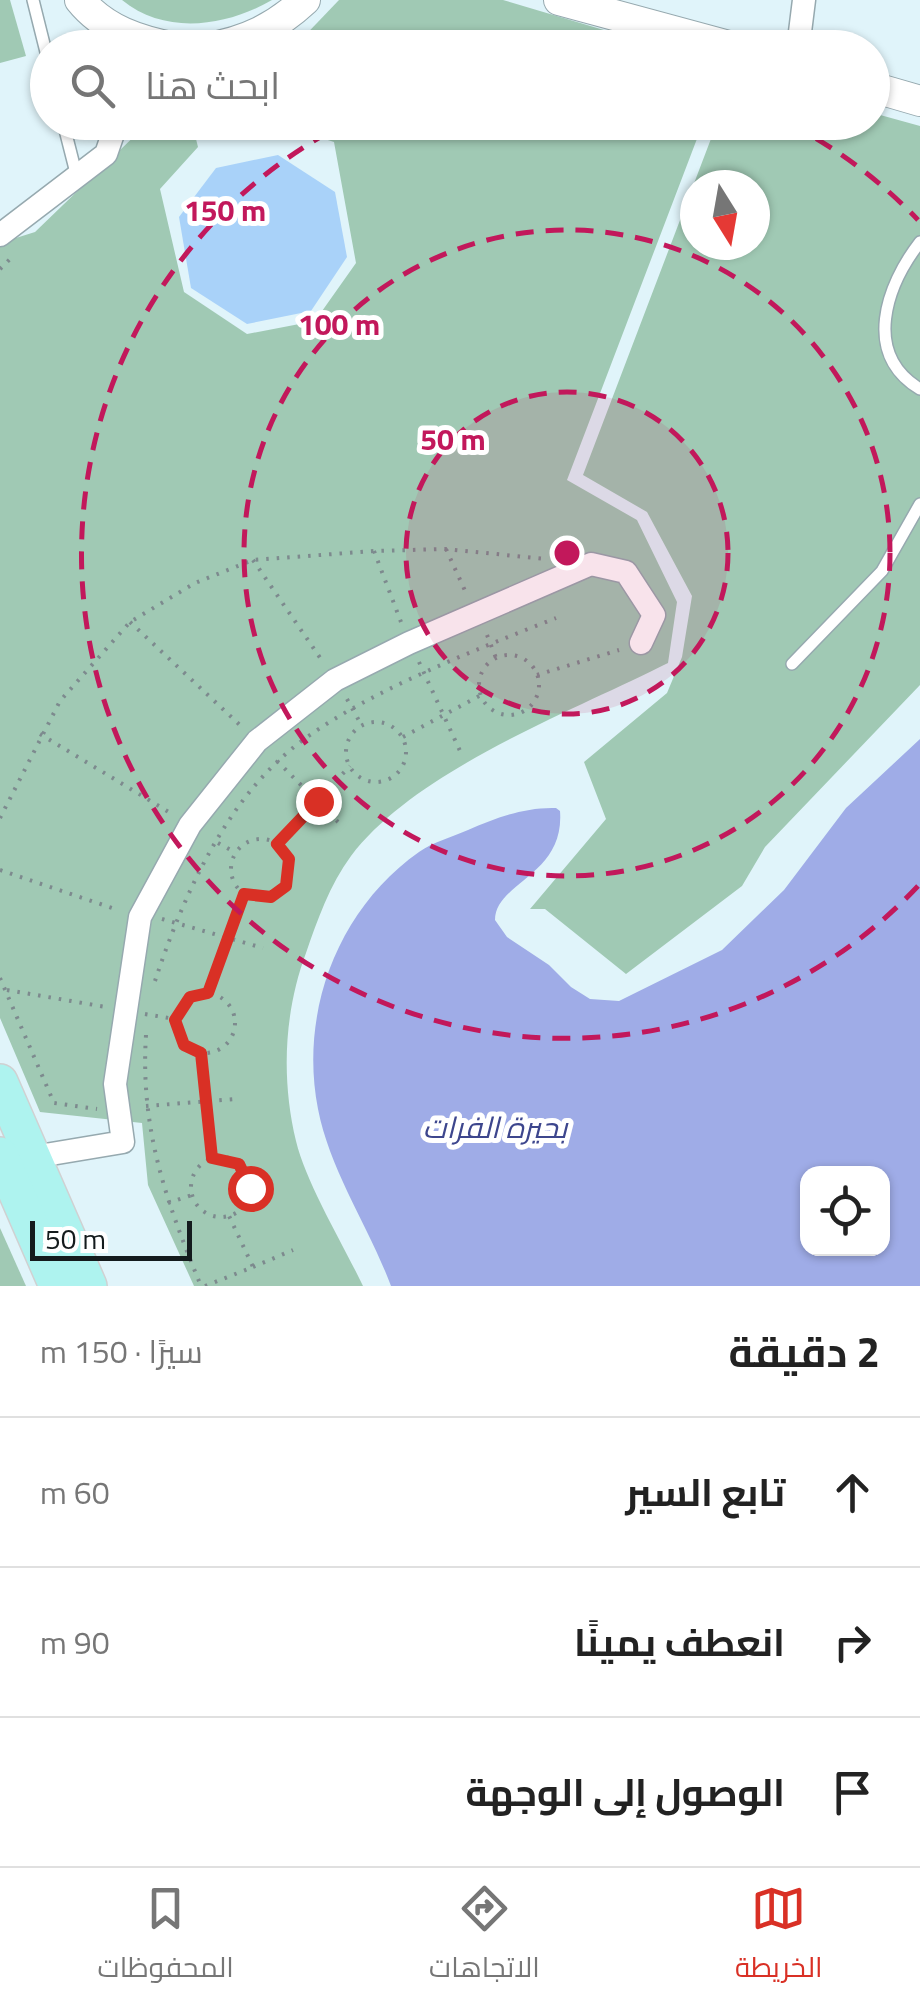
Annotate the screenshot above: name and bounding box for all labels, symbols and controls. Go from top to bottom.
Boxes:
search box [30,30,890,140]
text: ابحث هنا [145,56,280,114]
icon: search [65,58,120,113]
north arrow [680,170,770,260]
text: 150 m [184,187,266,233]
text: 100 m [298,301,380,347]
text: 50 m [420,416,486,462]
centre of rings [549,535,585,571]
route end [296,779,342,825]
water label: بحيرة الفرات [423,1104,569,1150]
route start [228,1166,274,1212]
map controls [800,1166,890,1256]
button: locate [800,1166,890,1256]
scale bar [30,1216,192,1260]
text: 50 m [45,1217,106,1260]
text: 2 دقيقة [728,1319,880,1383]
text: سيرًا · 150 m [40,1327,203,1375]
text: تابع السير [626,1463,785,1521]
icon: ahead [825,1465,880,1520]
text: 60 m [40,1468,110,1516]
text: انعطف يمينًا [574,1613,785,1671]
icon: right [825,1615,880,1670]
text: 90 m [40,1618,110,1666]
text: الوصول إلى الوجهة [466,1763,785,1821]
icon: arrive [825,1765,880,1820]
tab: المحفوظات [98,1881,234,1993]
tab: الاتجاهات [429,1881,540,1993]
tab: الخريطة [735,1881,822,1993]

